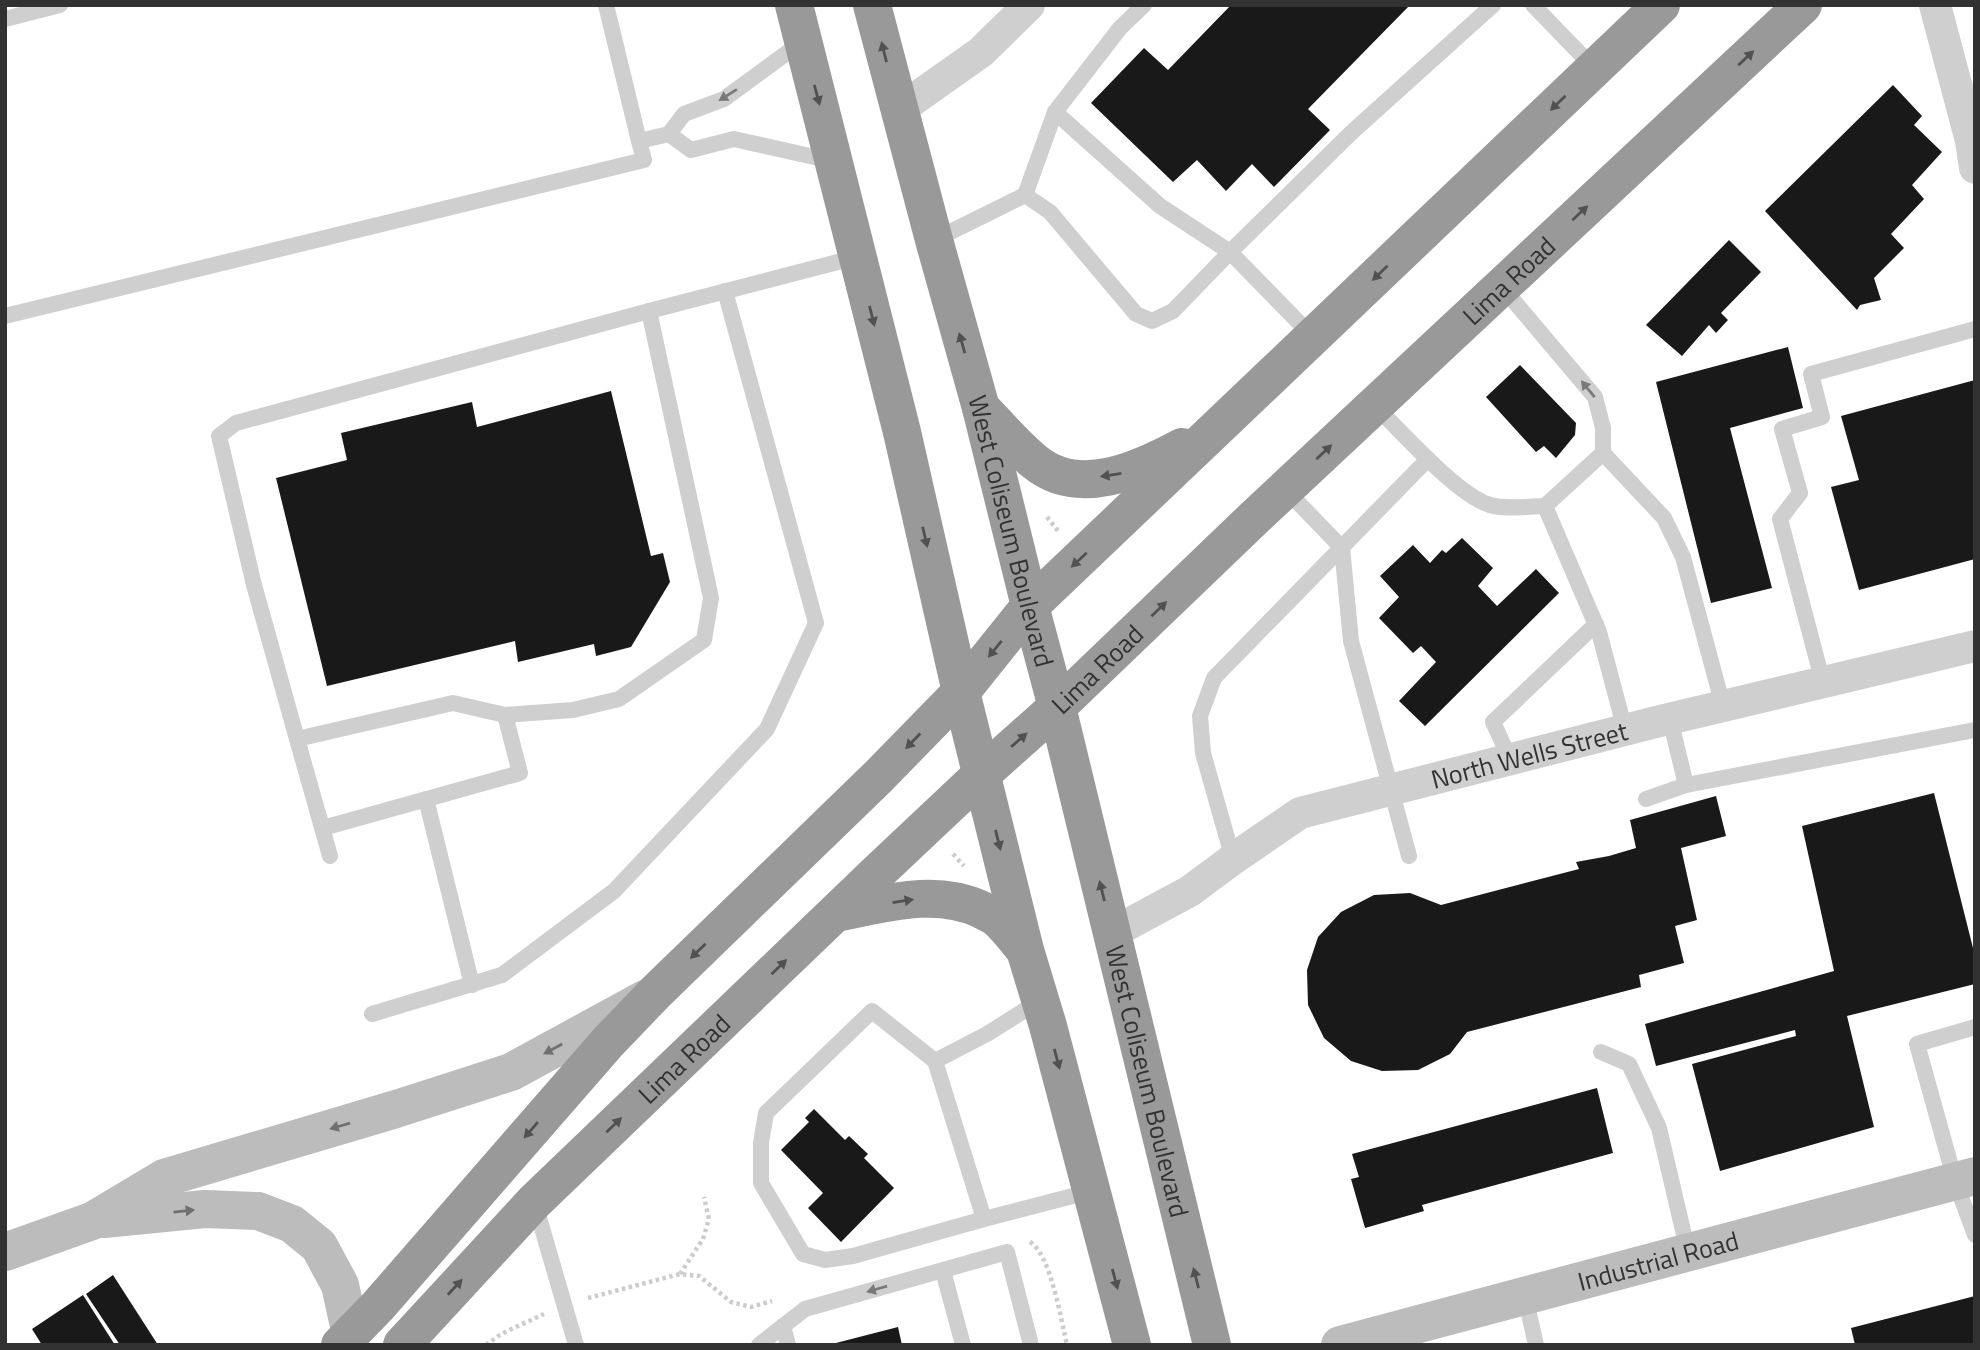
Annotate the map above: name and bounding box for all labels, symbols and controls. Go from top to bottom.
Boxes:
one-way arrow [878,41,889,63]
one-way arrow [1737,51,1754,67]
one-way arrow [812,84,823,106]
one-way arrow [718,89,737,102]
one-way arrow [1550,94,1567,110]
one-way arrow [1571,206,1588,222]
street label: Lima Road [1453,227,1564,334]
one-way arrow [1372,265,1389,281]
one-way arrow [867,305,878,327]
one-way arrow [956,331,967,353]
one-way arrow [1581,380,1595,398]
street label: West Coliseum Boulevard [959,390,1065,671]
one-way arrow [1315,445,1332,461]
one-way arrow [1100,470,1122,481]
one-way arrow [920,526,931,548]
one-way arrow [1071,551,1088,567]
one-way arrow [1151,601,1168,618]
street label: Lima Road [1042,615,1152,723]
one-way arrow [988,640,1003,658]
street label: North Wells Street [1427,711,1632,798]
one-way arrow [906,732,922,749]
one-way arrow [1010,732,1028,748]
one-way arrow [993,829,1004,851]
one-way arrow [1096,880,1107,902]
one-way arrow [892,895,914,906]
street label: West Coliseum Boulevard [1096,941,1200,1221]
one-way arrow [690,943,707,959]
one-way arrow [770,959,787,976]
street label: Lima Road [629,1005,739,1112]
one-way arrow [543,1043,563,1055]
one-way arrow [1052,1049,1063,1071]
one-way arrow [606,1116,623,1133]
one-way arrow [329,1121,350,1131]
one-way arrow [524,1121,540,1138]
one-way arrow [173,1205,195,1216]
street label: Industrial Road [1573,1220,1743,1300]
one-way arrow [1190,1267,1201,1289]
one-way arrow [1110,1269,1121,1291]
one-way arrow [447,1278,463,1296]
one-way arrow [866,1285,887,1295]

